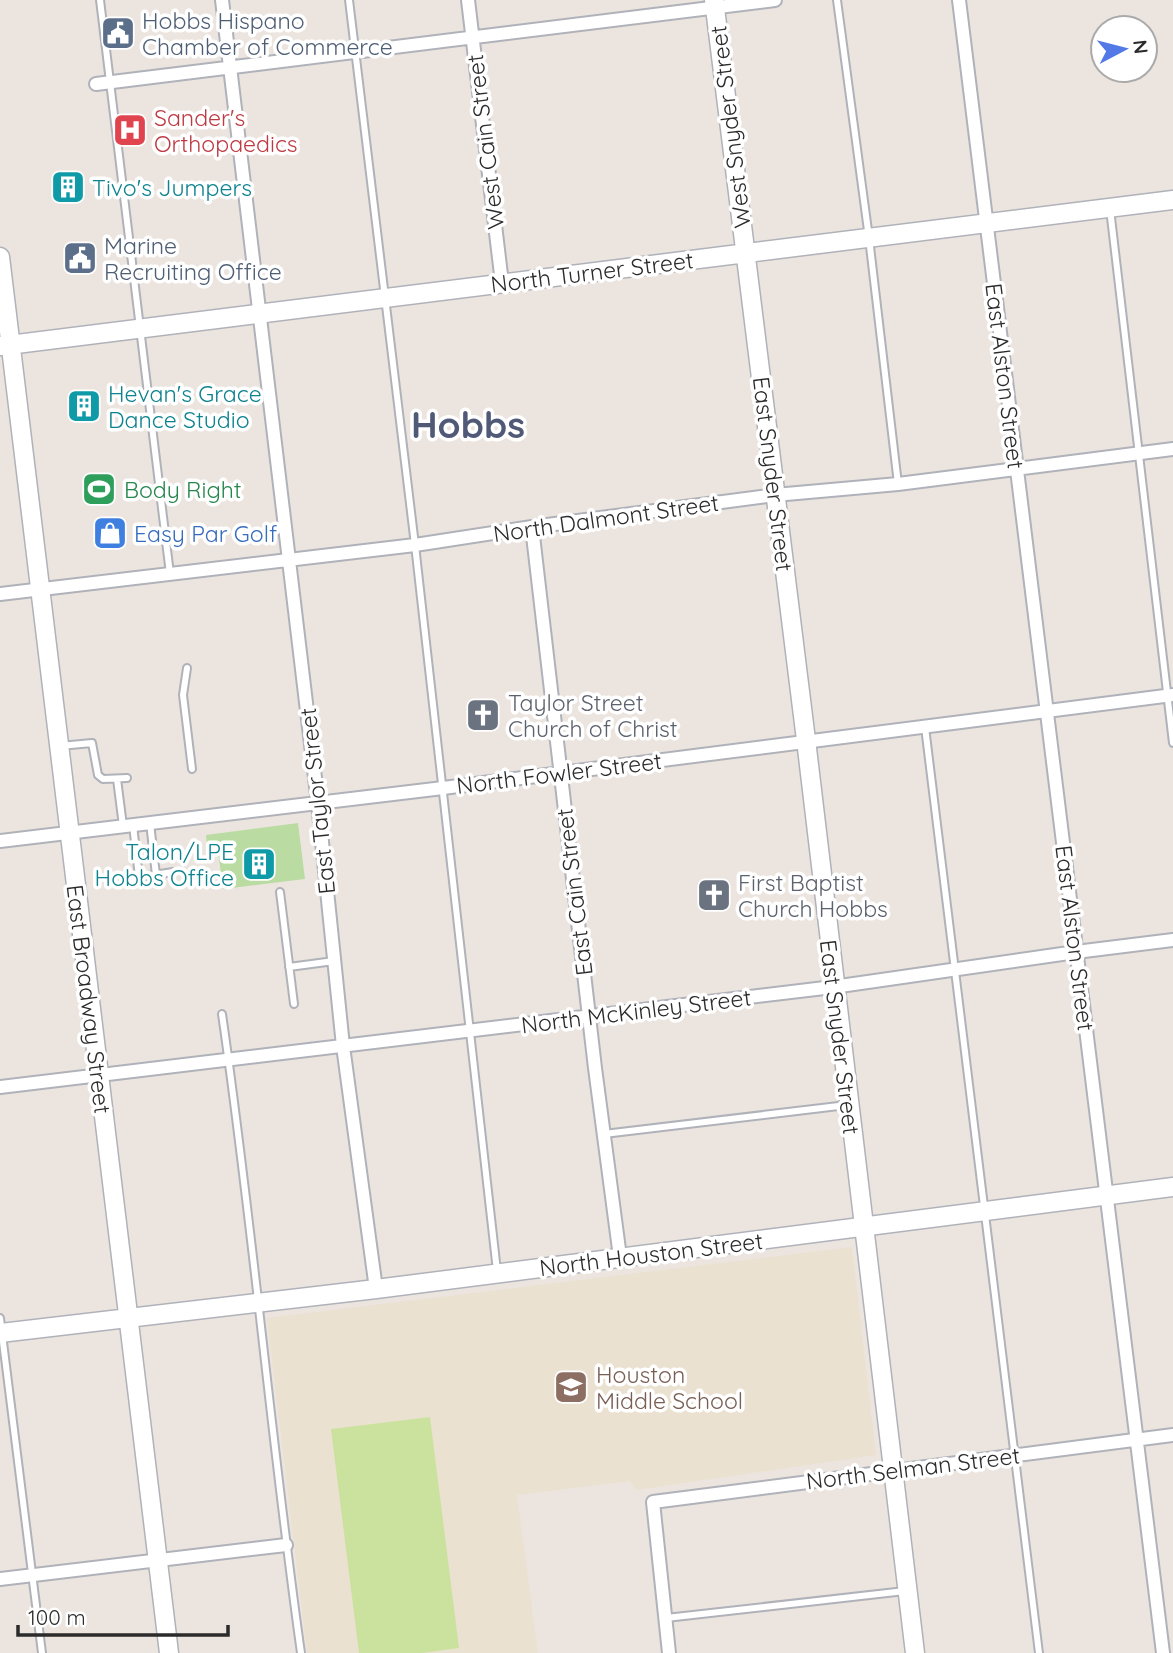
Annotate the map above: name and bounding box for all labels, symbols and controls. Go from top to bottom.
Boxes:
place label: Hobbs Hispano Chamber of Commerce [142,6,393,61]
public building icon: Hobbs Hispano Chamber of Commerce [99,14,137,52]
north arrow [1089,14,1159,84]
street label: West Snyder Street [703,24,757,230]
text: N [1128,39,1154,55]
street label: West Cain Street [460,53,510,231]
place label: Sander's Orthopaedics [154,103,298,158]
hospital icon: Sander's Orthopaedics [111,111,149,149]
building icon: Tivo's Jumpers [49,168,87,206]
place label: Tivo's Jumpers [92,173,252,202]
place label: Marine Recruiting Office [104,231,282,286]
public building icon: Marine Recruiting Office [61,239,99,277]
street label: North Turner Street [489,245,695,299]
street label: East Alston Street [979,282,1031,471]
street label: East Snyder Street [747,375,799,573]
place label: Hevan's Grace Dance Studio [108,379,262,434]
building icon: Hevan's Grace Dance Studio [65,387,103,425]
district label: Hobbs [411,401,525,447]
sports icon: Body Right [80,470,118,508]
place label: Body Right [124,475,242,504]
street label: North Dalmont Street [491,488,721,548]
shop icon: Easy Par Golf [91,514,129,552]
place label: Easy Par Golf [134,519,277,548]
place label: Taylor Street Church of Christ [508,688,678,743]
church icon: Taylor Street Church of Christ [464,696,502,734]
street label: East Taylor Street [293,706,341,896]
street label: North Fowler Street [455,746,663,800]
street label: East Cain Street [549,807,599,977]
place label: Talon/LPE Hobbs Office [95,837,234,892]
street label: East Alston Street [1049,844,1101,1033]
building icon: Talon/LPE Hobbs Office [240,845,278,883]
place label: First Baptist Church Hobbs [738,868,888,923]
church icon: First Baptist Church Hobbs [695,876,733,914]
street label: East Broadway Street [61,883,117,1115]
street label: East Snyder Street [814,938,866,1136]
street label: North McKinley Street [519,982,753,1039]
street label: North Houston Street [538,1226,765,1282]
place label: Houston Middle School [596,1360,743,1415]
school or university icon: Houston Middle School [552,1368,590,1406]
street label: North Selman Street [804,1440,1022,1496]
scale bar [18,1594,228,1638]
text: 100 m [28,1604,86,1630]

